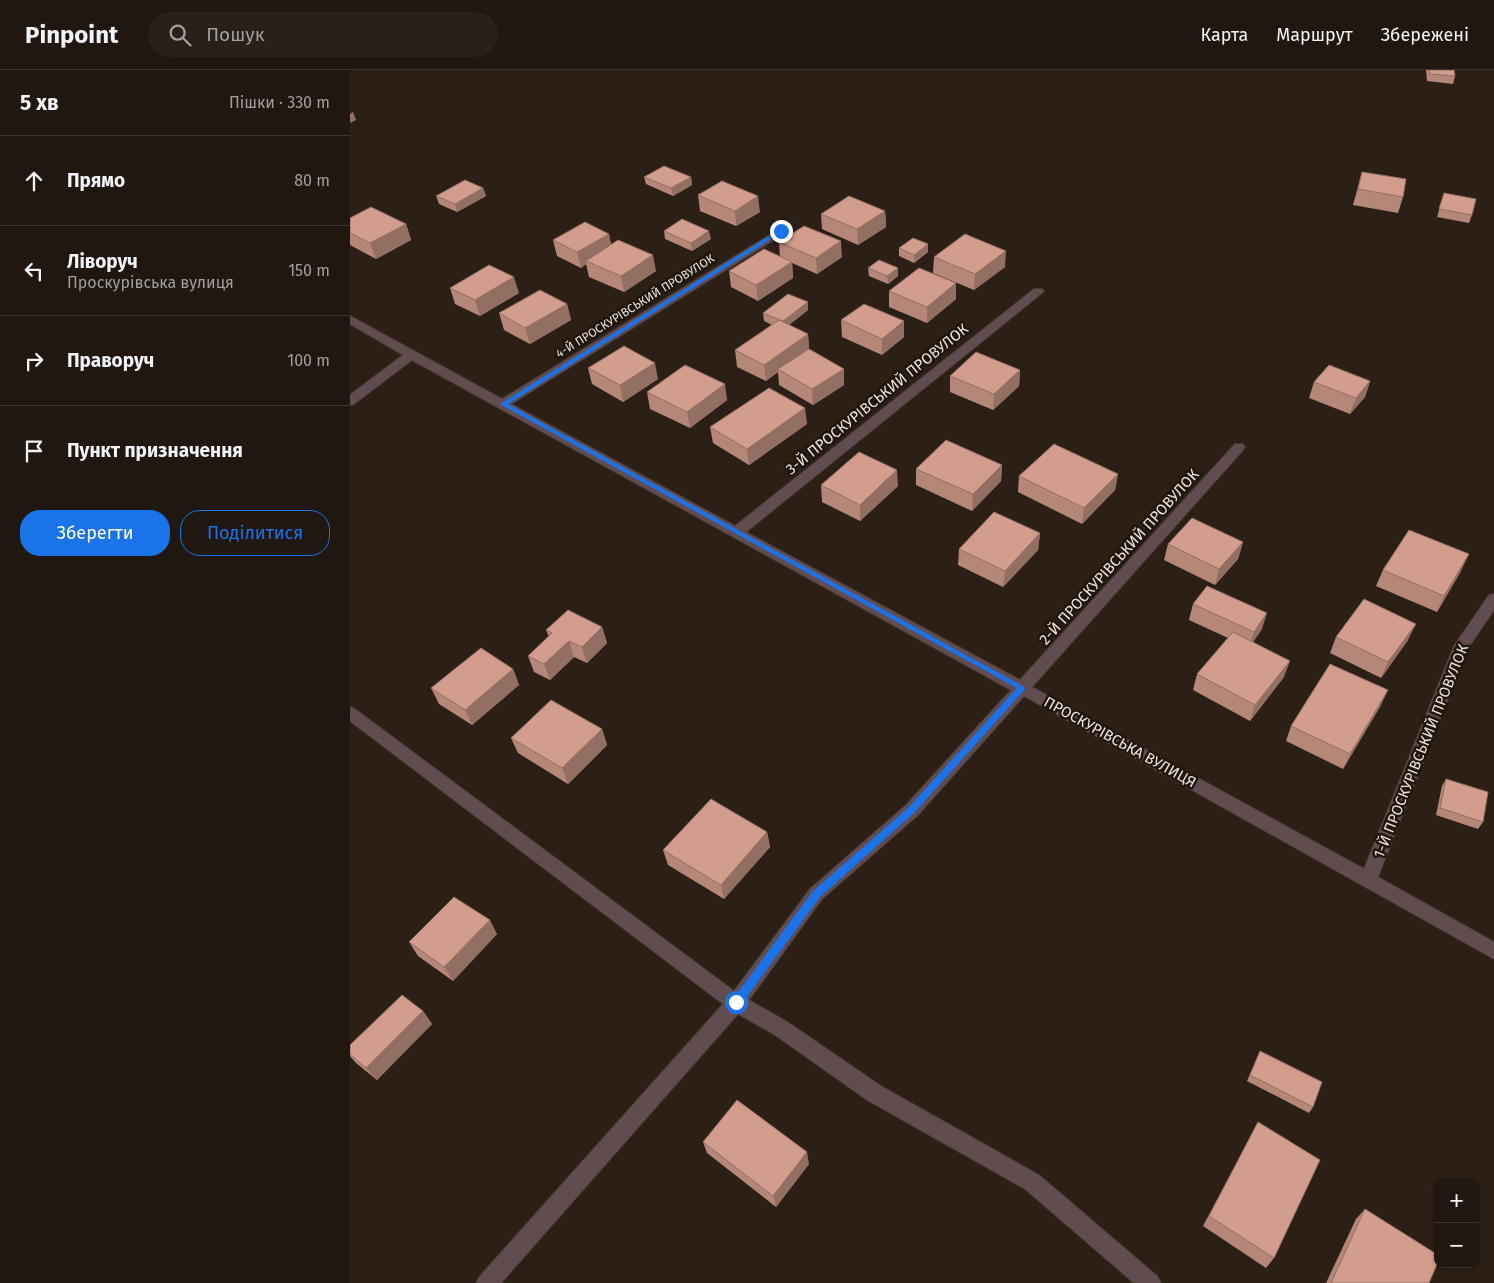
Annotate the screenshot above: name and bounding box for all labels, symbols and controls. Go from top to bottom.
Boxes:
search box [148,12,498,57]
text: Pinpoint [25,21,118,49]
icon: search [166,21,194,49]
text: Пошук [206,23,265,46]
text: Карта [1201,24,1248,46]
text: Маршрут [1276,24,1353,46]
text: Збережені [1381,24,1469,46]
text: 5 хв [20,90,59,116]
text: Пішки · 330 m [229,93,330,112]
icon: ahead [20,167,48,195]
text: Прямо [67,169,125,192]
text: 80 m [294,171,330,190]
route end [770,220,793,243]
text: Ліворуч [67,250,138,273]
street label: 4-Й ПРОСКУРІВСЬКИЙ ПРОВУЛОК [553,250,717,361]
icon: left [20,257,48,285]
text: 150 m [288,261,330,280]
text: Проскурівська вулиця [67,273,234,292]
street label: 3-Й ПРОСКУРІВСЬКИЙ ПРОВУЛОК [782,320,972,478]
icon: right [20,347,48,375]
text: Праворуч [67,349,154,372]
text: 100 m [287,351,330,370]
icon: arrive [20,437,48,465]
text: Пункт призначення [67,439,243,462]
street label: 2-Й ПРОСКУРІВСЬКИЙ ПРОВУЛОК [1035,466,1203,648]
button: Зберегти [20,510,170,556]
button: Поділитися [180,510,330,556]
street label: 1-Й ПРОСКУРІВСЬКИЙ ПРОВУЛОК [1370,641,1472,860]
street label: ПРОСКУРІВСЬКА ВУЛИЦЯ [1041,693,1199,791]
route start [725,991,748,1014]
map controls [1434,1178,1479,1268]
button: + [1434,1178,1479,1223]
button: − [1434,1223,1479,1268]

